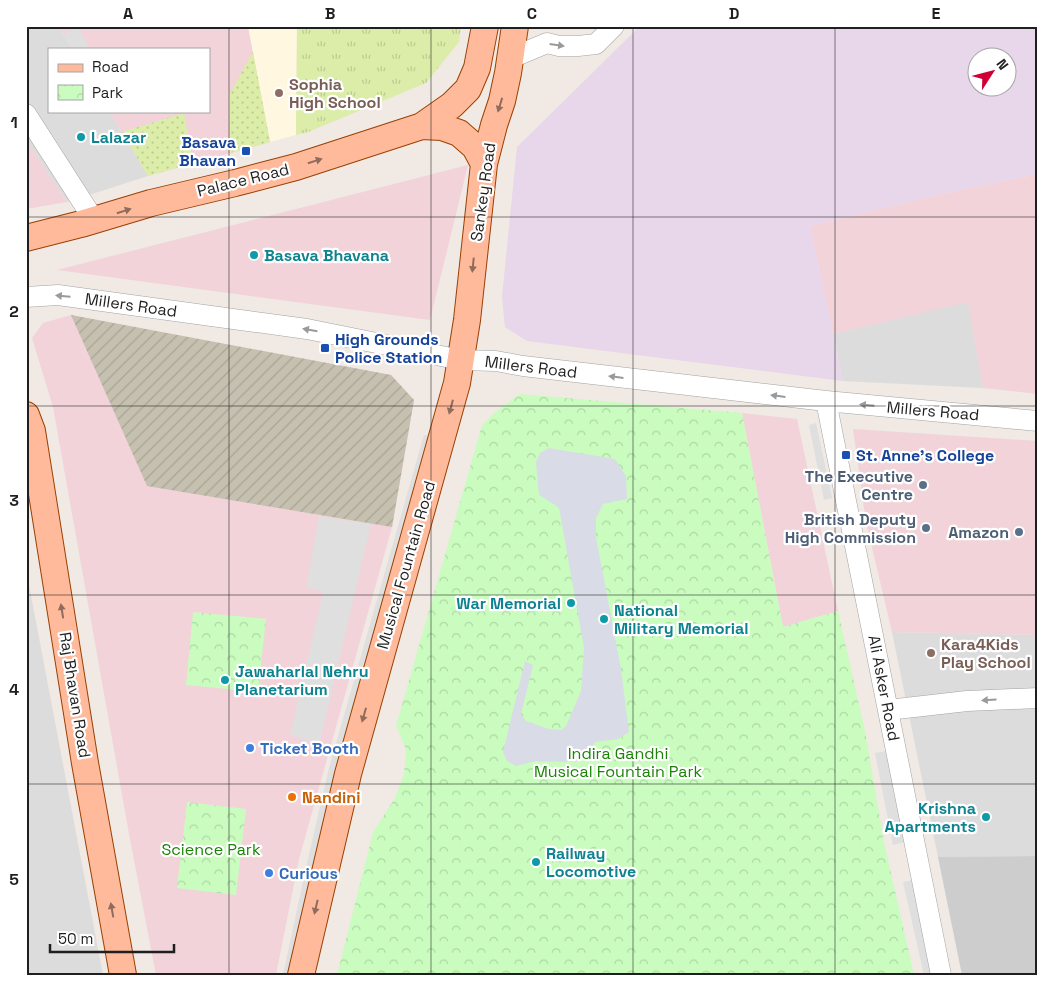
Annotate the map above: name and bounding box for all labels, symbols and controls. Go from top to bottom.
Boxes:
text: A [123,3,133,24]
text: B [325,3,335,24]
text: C [527,3,537,24]
text: D [729,3,739,24]
text: E [932,3,941,24]
one-way arrow [549,41,565,49]
legend [48,48,210,112]
north arrow [966,48,1016,98]
text: N [992,55,1013,73]
text: Road [92,57,129,76]
place label: Sophia High School [289,74,381,113]
text: Park [92,83,123,102]
marker: Sophia High School [273,87,285,99]
one-way arrow [496,98,504,113]
text: 1 [10,112,18,133]
place label: Lalazar [91,127,146,148]
marker: Lalazar [75,131,87,143]
place label: Basava Bhavan [179,132,236,171]
street label: Sankey Road [466,141,500,243]
marker: Basava Bhavan [240,145,252,157]
one-way arrow [307,157,322,164]
street label: Palace Road [195,158,291,202]
one-way arrow [116,207,131,215]
place label: Basava Bhavana [264,245,389,266]
marker: Basava Bhavana [248,249,260,261]
one-way arrow [469,257,477,273]
street label: Millers Road [84,288,178,322]
one-way arrow [54,292,70,300]
text: 2 [9,301,19,322]
one-way arrow [302,326,318,334]
place label: High Grounds Police Station [335,329,442,368]
marker: High Grounds Police Station [319,342,331,354]
street label: Millers Road [484,351,578,383]
one-way arrow [608,373,624,381]
one-way arrow [769,392,785,400]
street label: Millers Road [886,396,980,426]
one-way arrow [446,400,454,415]
one-way arrow [859,401,875,409]
place label: St. Anne's College [856,445,994,466]
marker: St. Anne's College [840,449,852,461]
place label: The Executive Centre [805,466,913,505]
street label: Musical Fountain Road [372,478,440,652]
marker: The Executive Centre [917,479,929,491]
text: 3 [9,490,19,511]
place label: British Deputy High Commission [785,509,916,548]
marker: British Deputy High Commission [920,522,932,534]
place label: Amazon [948,522,1009,543]
marker: Amazon [1013,526,1025,538]
place label: War Memorial [456,593,561,614]
marker: War Memorial [565,597,577,609]
place label: National Military Memorial [614,600,749,639]
one-way arrow [57,603,65,619]
marker: National Military Memorial [598,613,610,625]
street label: Raj Bhavan Road [55,630,95,760]
street label: Ali Asker Road [863,633,905,743]
place label: Kara4Kids Play School [941,634,1031,673]
marker: Kara4Kids Play School [925,647,937,659]
place label: Jawaharlal Nehru Planetarium [235,661,369,700]
marker: Jawaharlal Nehru Planetarium [219,674,231,686]
text: 4 [9,679,19,700]
one-way arrow [981,697,997,705]
one-way arrow [360,708,368,723]
place label: Ticket Booth [260,738,359,759]
marker: Ticket Booth [244,742,256,754]
park label: Indira Gandhi Musical Fountain Park [534,743,703,782]
place label: Nandini [302,787,360,808]
marker: Nandini [286,791,298,803]
place label: Krishna Apartments [885,798,976,837]
marker: Krishna Apartments [980,811,992,823]
park label: Science Park [161,839,261,860]
place label: Railway Locomotive [546,843,636,882]
marker: Railway Locomotive [530,856,542,868]
place label: Curious [279,863,338,884]
marker: Curious [263,867,275,879]
text: 5 [9,869,19,890]
one-way arrow [312,899,320,915]
one-way arrow [107,901,115,917]
scale bar [50,921,174,953]
text: 50 m [58,929,93,948]

